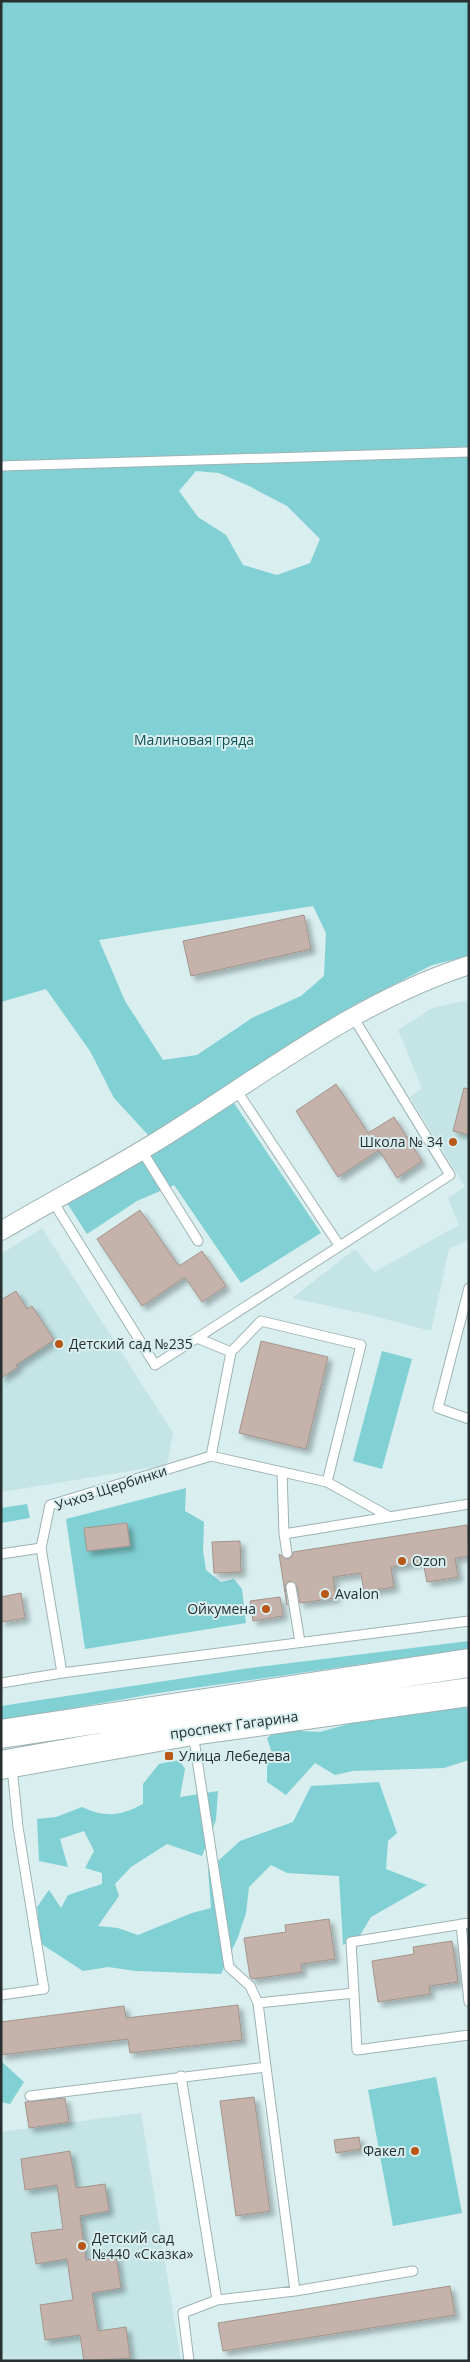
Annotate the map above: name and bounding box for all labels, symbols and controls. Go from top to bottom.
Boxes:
park label: Малиновая гряда [134,730,254,749]
place label: Школа № 34 [360,1132,443,1151]
marker: Школа № 34 [447,1136,459,1148]
place label: Детский сад №235 [69,1334,193,1353]
marker: Детский сад №235 [53,1338,65,1350]
street label: Учхоз Щербинки [53,1460,169,1515]
place label: Ozon [412,1551,446,1570]
marker: Ozon [396,1555,408,1567]
place label: Avalon [335,1584,379,1603]
marker: Avalon [319,1588,331,1600]
place label: Ойкумена [187,1599,256,1618]
marker: Ойкумена [260,1603,272,1615]
street label: проспект Гагарина [169,1706,299,1743]
place label: Улица Лебедева [179,1746,290,1765]
marker: Улица Лебедева [163,1750,175,1762]
place label: Факел [363,2141,405,2160]
marker: Факел [409,2145,421,2157]
place label: Детский сад №440 «Сказка» [92,2228,193,2263]
marker: Детский сад №440 «Сказка» [76,2240,88,2252]

